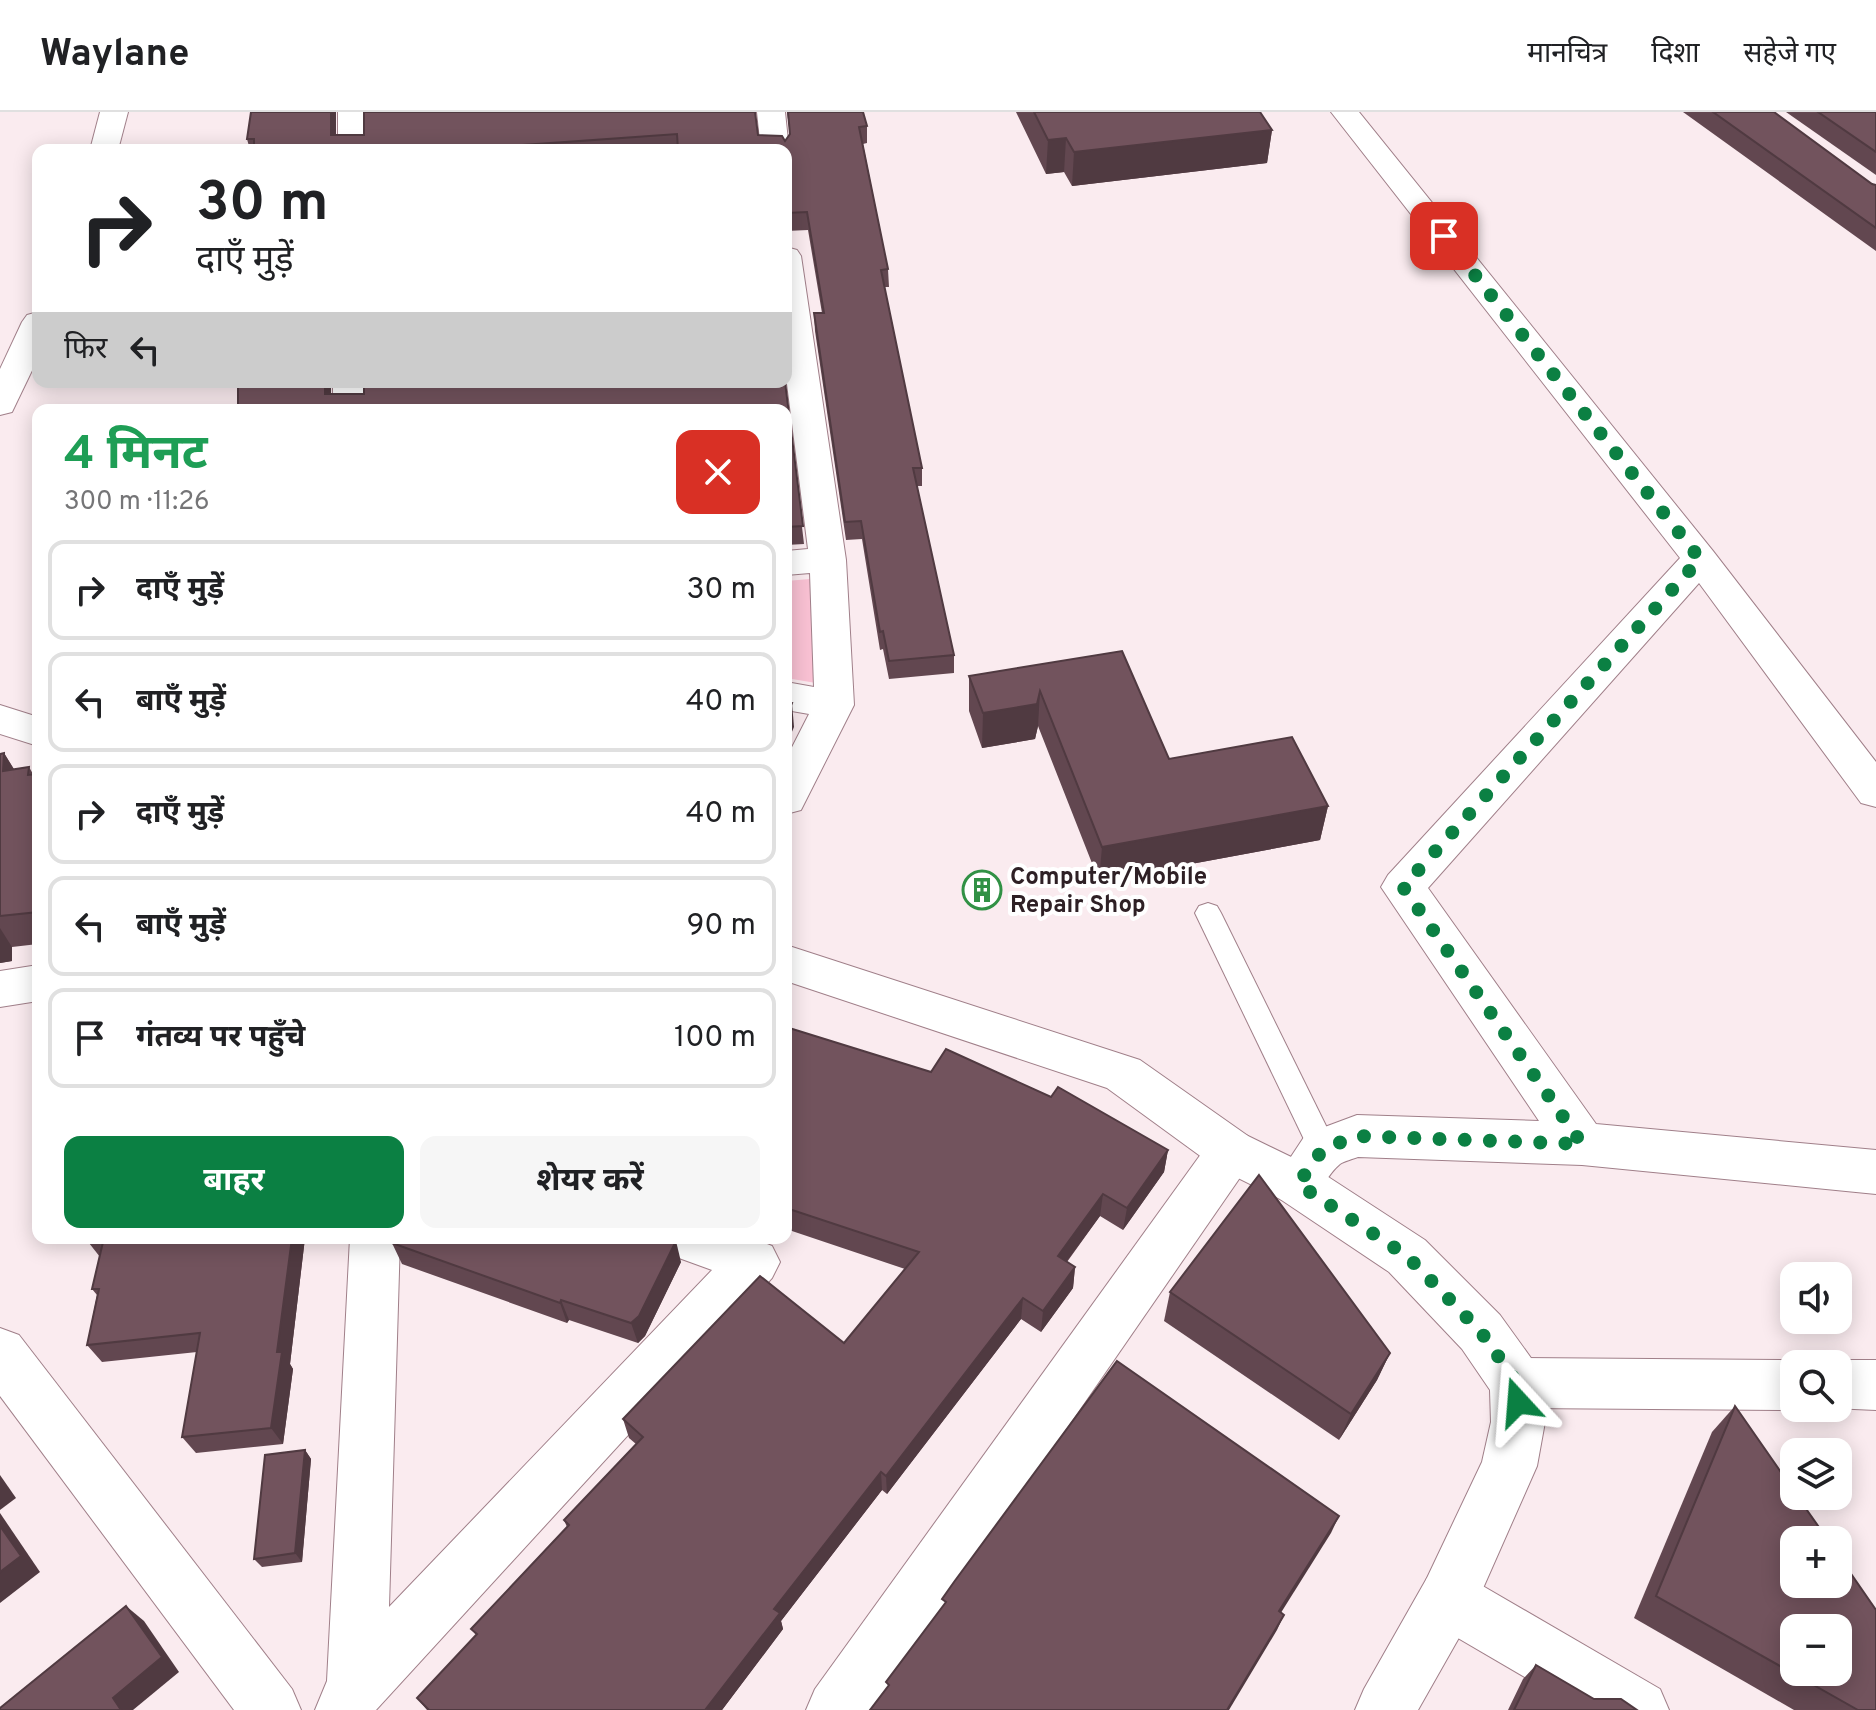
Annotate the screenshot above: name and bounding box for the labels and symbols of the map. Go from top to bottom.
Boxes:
pin [1410,202,1478,270]
place label: Computer/Mobile Repair Shop [1010,863,1207,921]
building icon: Computer/Mobile Repair Shop [961,869,1003,911]
position arrow [1476,1360,1560,1444]

